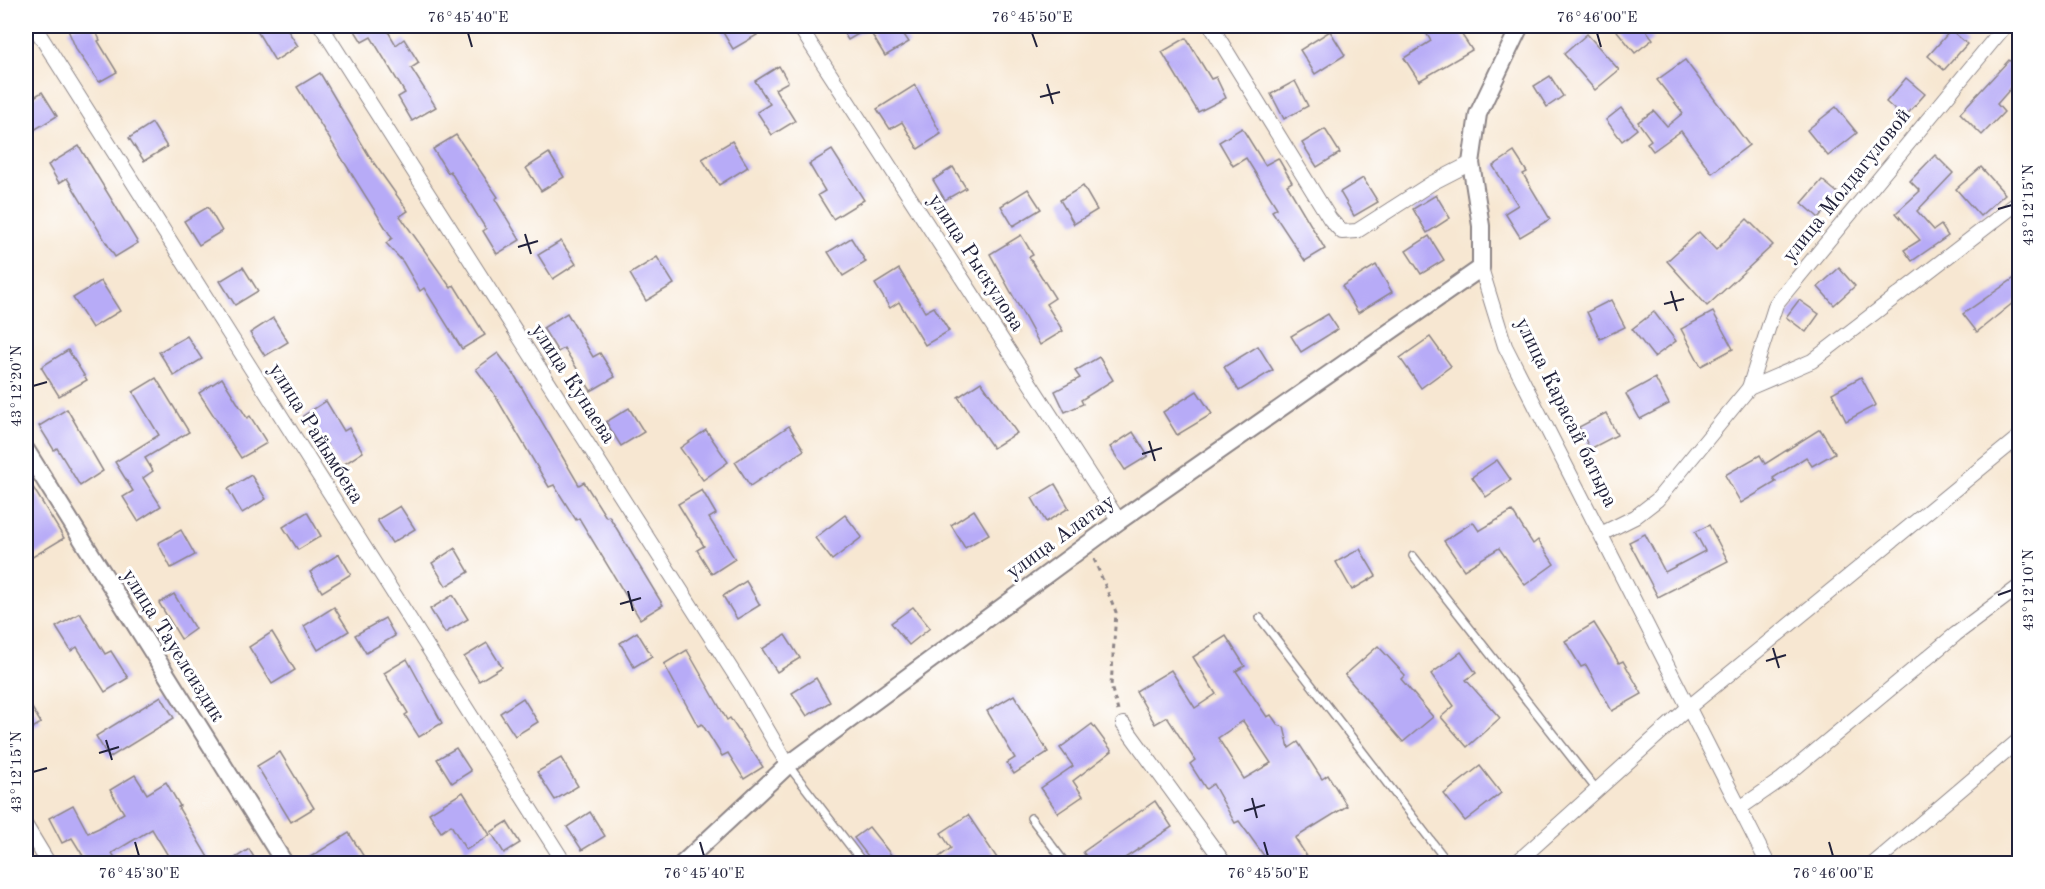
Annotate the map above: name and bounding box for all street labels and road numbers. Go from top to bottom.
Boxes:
street label: улица Молдагуловой [1779,105,1915,267]
street label: улица Рыскулова [924,190,1028,335]
street label: улица Карасай батыра [1511,315,1621,511]
street label: улица Кунаева [526,320,619,447]
street label: улица Райымбека [264,360,367,508]
street label: улица Алатау [1003,491,1119,583]
street label: улица Тауелсиздик [117,566,228,726]

